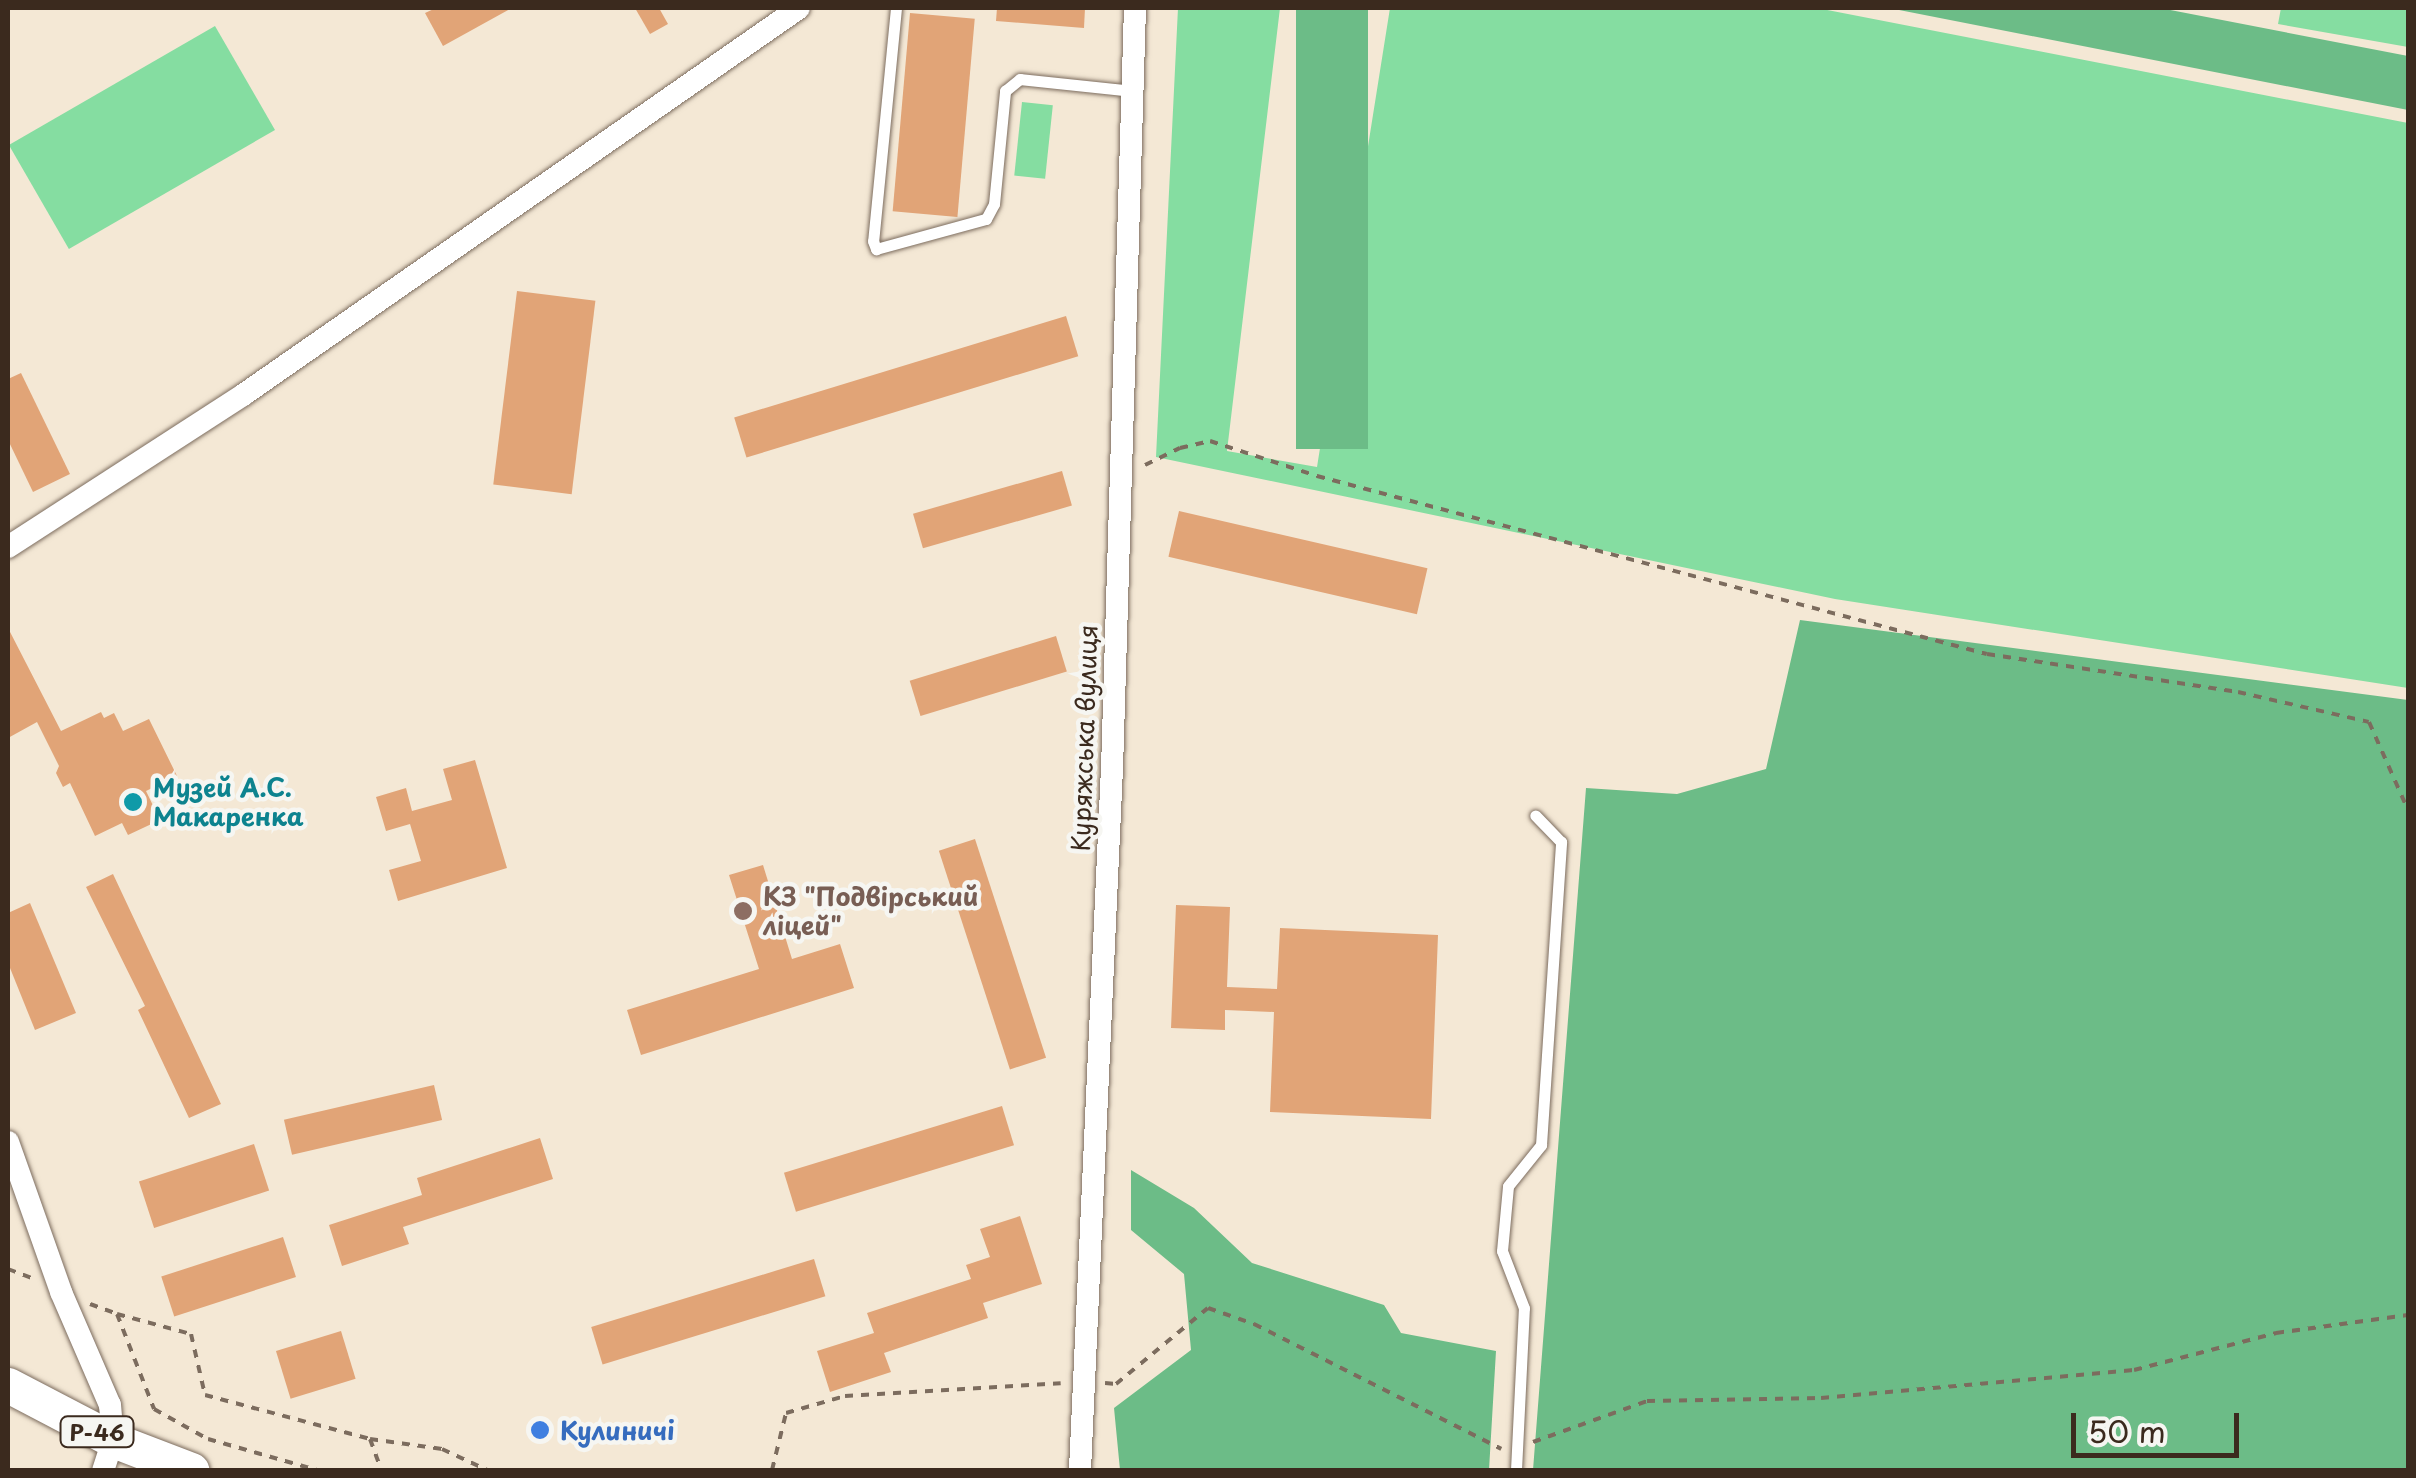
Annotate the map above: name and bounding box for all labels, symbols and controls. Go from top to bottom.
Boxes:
street label: Куряжська вулиця [1065,624,1103,852]
place label: Музей А.С. Макаренка [153,773,304,832]
marker: Музей А.С. Макаренка [122,791,144,813]
place label: КЗ "Подвірський ліцей" [763,882,979,941]
marker: КЗ "Подвірський ліцей" [732,900,754,922]
scale bar [2076,1393,2244,1455]
text: 50 m [2088,1408,2166,1453]
road number: Р-46 [59,1415,134,1449]
place label: Кулиничі [560,1415,675,1445]
marker: Кулиничі [529,1419,551,1441]

